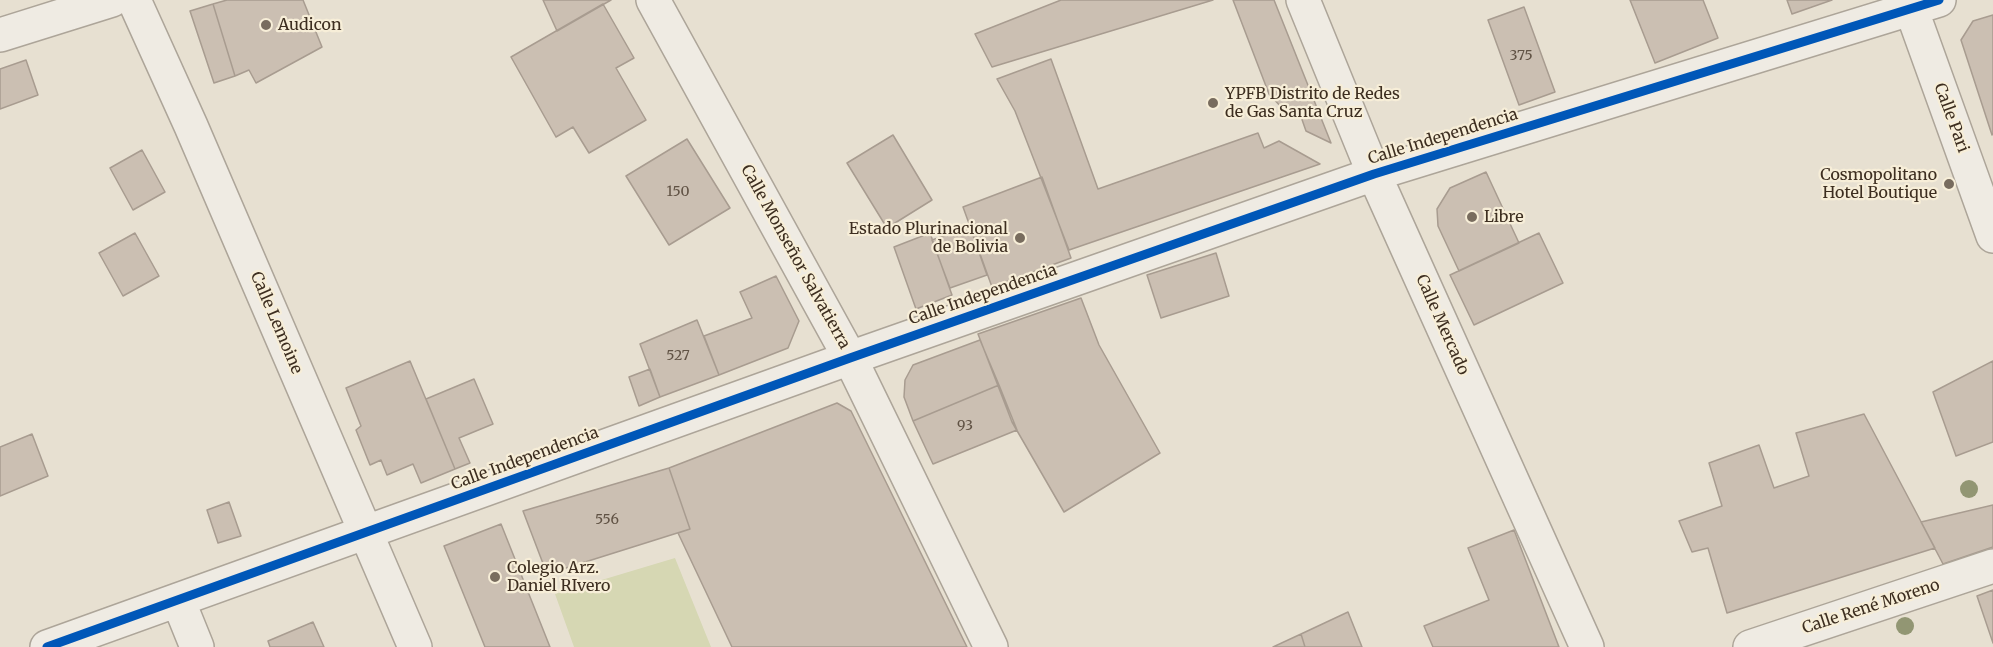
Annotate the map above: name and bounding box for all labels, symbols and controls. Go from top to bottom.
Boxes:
place label: Audicon [278,15,342,35]
marker: Audicon [259,18,273,32]
house number: 375 [1509,48,1533,64]
street label: Calle Pari [1930,81,1972,155]
place label: YPFB Distrito de Redes de Gas Santa Cruz [1225,84,1400,122]
marker: YPFB Distrito de Redes de Gas Santa Cruz [1206,96,1220,110]
street label: Calle Independencia [1366,105,1520,169]
street label: Calle Monseñor Salvatierra [736,162,854,352]
place label: Cosmopolitano Hotel Boutique [1820,165,1937,203]
marker: Cosmopolitano Hotel Boutique [1942,177,1956,191]
house number: 150 [667,184,689,200]
place label: Libre [1484,207,1523,227]
marker: Libre [1465,210,1479,224]
place label: Estado Plurinacional de Bolivia [849,219,1008,257]
marker: Estado Plurinacional de Bolivia [1013,231,1027,245]
street label: Calle Independencia [906,261,1060,329]
street label: Calle Lemoine [246,269,306,377]
street label: Calle Mercado [1411,272,1473,378]
house number: 527 [666,348,690,364]
house number: 93 [957,418,973,434]
street label: Calle Independencia [449,423,601,495]
house number: 556 [595,512,619,528]
place label: Colegio Arz. Daniel RIvero [507,558,610,596]
marker: Colegio Arz. Daniel RIvero [488,570,502,584]
street label: Calle René Moreno [1800,576,1942,638]

